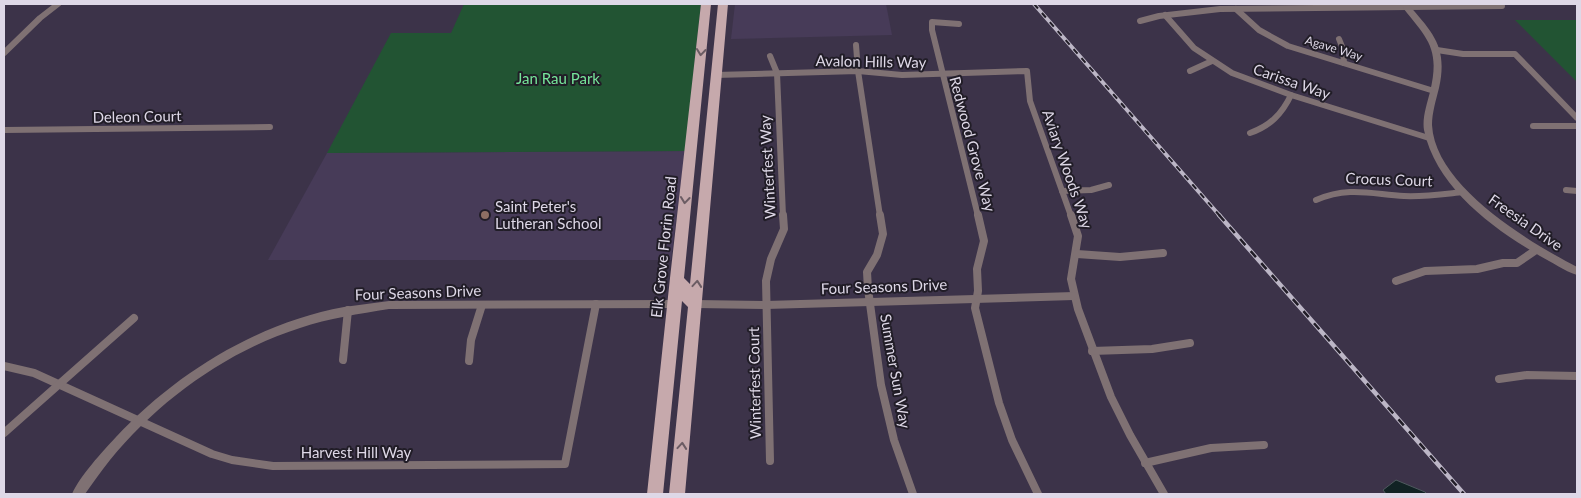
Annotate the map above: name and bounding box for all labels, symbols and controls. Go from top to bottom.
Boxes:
street label: Agave Way [1303,32,1365,64]
one-way arrow [696,49,707,57]
street label: Avalon Hills Way [816,51,927,71]
street label: Carissa Way [1251,59,1333,103]
park label: Jan Rau Park [516,69,600,87]
street label: Redwood Grove Way [946,74,1000,214]
street label: Deleon Court [92,106,182,126]
street label: Aviary Woods Way [1039,107,1097,231]
street label: Winterfest Way [755,114,779,220]
street label: Crocus Court [1345,168,1433,190]
street label: Elk Grove Florin Road [647,175,679,319]
street label: Freesia Drive [1486,190,1566,254]
one-way arrow [680,196,691,204]
place label: Saint Peter's Lutheran School [495,197,601,232]
marker: Saint Peter's Lutheran School [479,209,491,221]
street label: Four Seasons Drive [820,275,948,297]
one-way arrow [691,280,702,288]
street label: Four Seasons Drive [354,281,482,303]
street label: Summer Sun Way [877,312,915,430]
street label: Winterfest Court [744,326,764,439]
one-way arrow [676,441,687,449]
street label: Harvest Hill Way [301,443,412,461]

